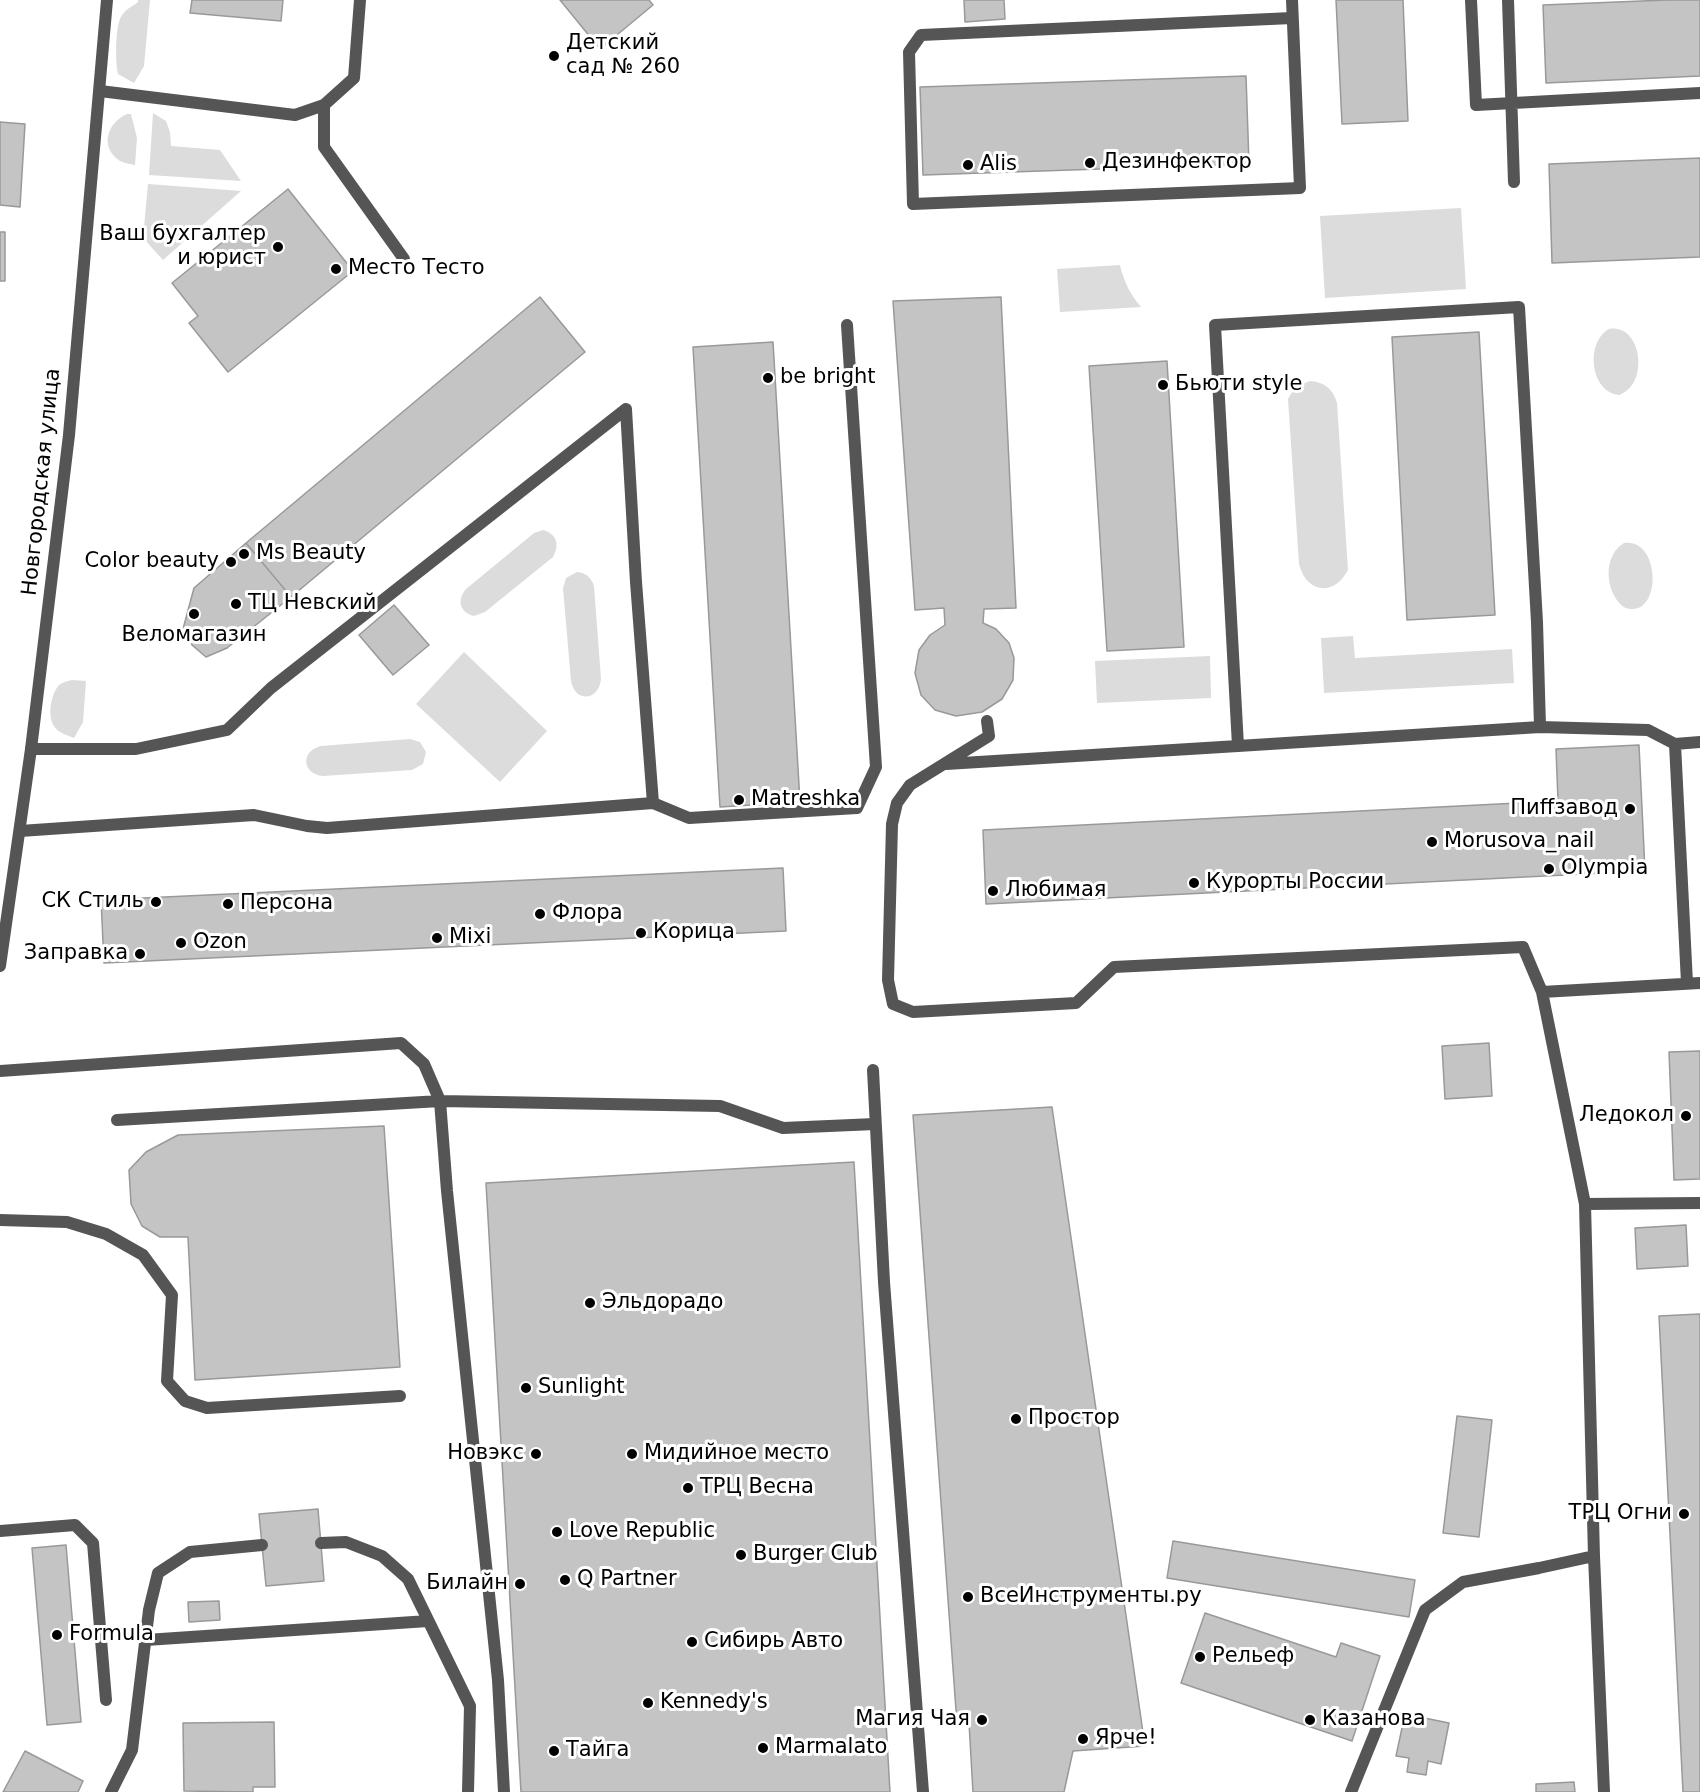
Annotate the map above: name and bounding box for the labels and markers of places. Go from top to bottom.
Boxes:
place label: Детский сад № 260 [566,31,680,81]
marker: Детский сад № 260 [547,49,561,63]
place label: Дезинфектор [1102,150,1252,176]
place label: Alis [980,152,1017,178]
marker: Дезинфектор [1083,156,1097,170]
marker: Alis [961,158,975,172]
place label: Ваш бухгалтер и юрист [99,222,266,272]
marker: Ваш бухгалтер и юрист [271,240,285,254]
place label: Место Тесто [348,256,485,282]
marker: Место Тесто [329,262,343,276]
place label: be bright [780,365,876,391]
marker: be bright [761,371,775,385]
place label: Бьюти style [1175,372,1302,398]
marker: Бьюти style [1156,378,1170,392]
place label: Ms Beauty [256,541,366,567]
marker: Ms Beauty [237,547,251,561]
place label: Color beauty [84,549,219,575]
marker: Color beauty [224,555,238,569]
place label: ТЦ Невский [248,591,376,617]
marker: ТЦ Невский [229,597,243,611]
marker: Веломагазин [187,607,201,621]
place label: Веломагазин [122,623,266,649]
place label: Matreshka [751,787,860,813]
marker: Matreshka [732,793,746,807]
place label: Пиffзавод [1510,796,1618,822]
marker: Пиffзавод [1623,802,1637,816]
place label: Morusova_nail [1444,829,1594,855]
marker: Morusova_nail [1425,835,1439,849]
place label: Olympia [1561,856,1648,882]
marker: Olympia [1542,862,1556,876]
place label: Курорты России [1206,870,1384,896]
marker: Курорты России [1187,876,1201,890]
place label: Любимая [1005,878,1106,904]
marker: Любимая [986,884,1000,898]
place label: СК Стиль [41,889,144,915]
place label: Персона [240,891,333,917]
marker: СК Стиль [149,895,163,909]
marker: Персона [221,897,235,911]
place label: Флора [552,901,623,927]
marker: Флора [533,907,547,921]
place label: Корица [653,920,735,946]
place label: Mixi [449,925,491,951]
marker: Корица [634,926,648,940]
place label: Ozon [193,930,247,956]
marker: Mixi [430,931,444,945]
marker: Ozon [174,936,188,950]
place label: Заправка [24,941,128,967]
marker: Заправка [133,947,147,961]
place label: Ледокол [1579,1103,1674,1129]
marker: Ледокол [1679,1109,1693,1123]
place label: Эльдорадо [602,1290,723,1316]
marker: Эльдорадо [583,1296,597,1310]
place label: Sunlight [538,1375,624,1401]
marker: Sunlight [519,1381,533,1395]
place label: Простор [1028,1406,1120,1432]
marker: Простор [1009,1412,1023,1426]
place label: Новэкс [447,1441,524,1467]
place label: Мидийное место [644,1441,829,1467]
marker: Новэкс [529,1447,543,1461]
marker: Мидийное место [625,1447,639,1461]
place label: ТРЦ Весна [700,1475,814,1501]
marker: ТРЦ Весна [681,1481,695,1495]
place label: ТРЦ Огни [1569,1501,1672,1527]
marker: ТРЦ Огни [1677,1507,1691,1521]
place label: Love Republic [569,1519,715,1545]
marker: Love Republic [550,1525,564,1539]
place label: Burger Club [753,1542,878,1568]
marker: Burger Club [734,1548,748,1562]
place label: Q Partner [577,1567,677,1593]
place label: Билайн [426,1571,508,1597]
marker: Q Partner [558,1573,572,1587]
marker: Билайн [513,1577,527,1591]
place label: ВсеИнструменты.ру [980,1584,1202,1610]
marker: ВсеИнструменты.ру [961,1590,975,1604]
place label: Formula [69,1622,154,1648]
marker: Formula [50,1628,64,1642]
place label: Сибирь Авто [704,1629,843,1655]
marker: Сибирь Авто [685,1635,699,1649]
place label: Рельеф [1212,1644,1294,1670]
marker: Рельеф [1193,1650,1207,1664]
place label: Kennedy's [660,1690,768,1716]
marker: Kennedy's [641,1696,655,1710]
place label: Магия Чая [855,1707,970,1733]
place label: Казанова [1322,1707,1426,1733]
marker: Магия Чая [975,1713,989,1727]
marker: Казанова [1303,1713,1317,1727]
place label: Ярче! [1095,1726,1157,1752]
marker: Ярче! [1076,1732,1090,1746]
place label: Marmalato [775,1735,887,1761]
place label: Тайга [566,1738,629,1764]
marker: Marmalato [756,1741,770,1755]
marker: Тайга [547,1744,561,1758]

